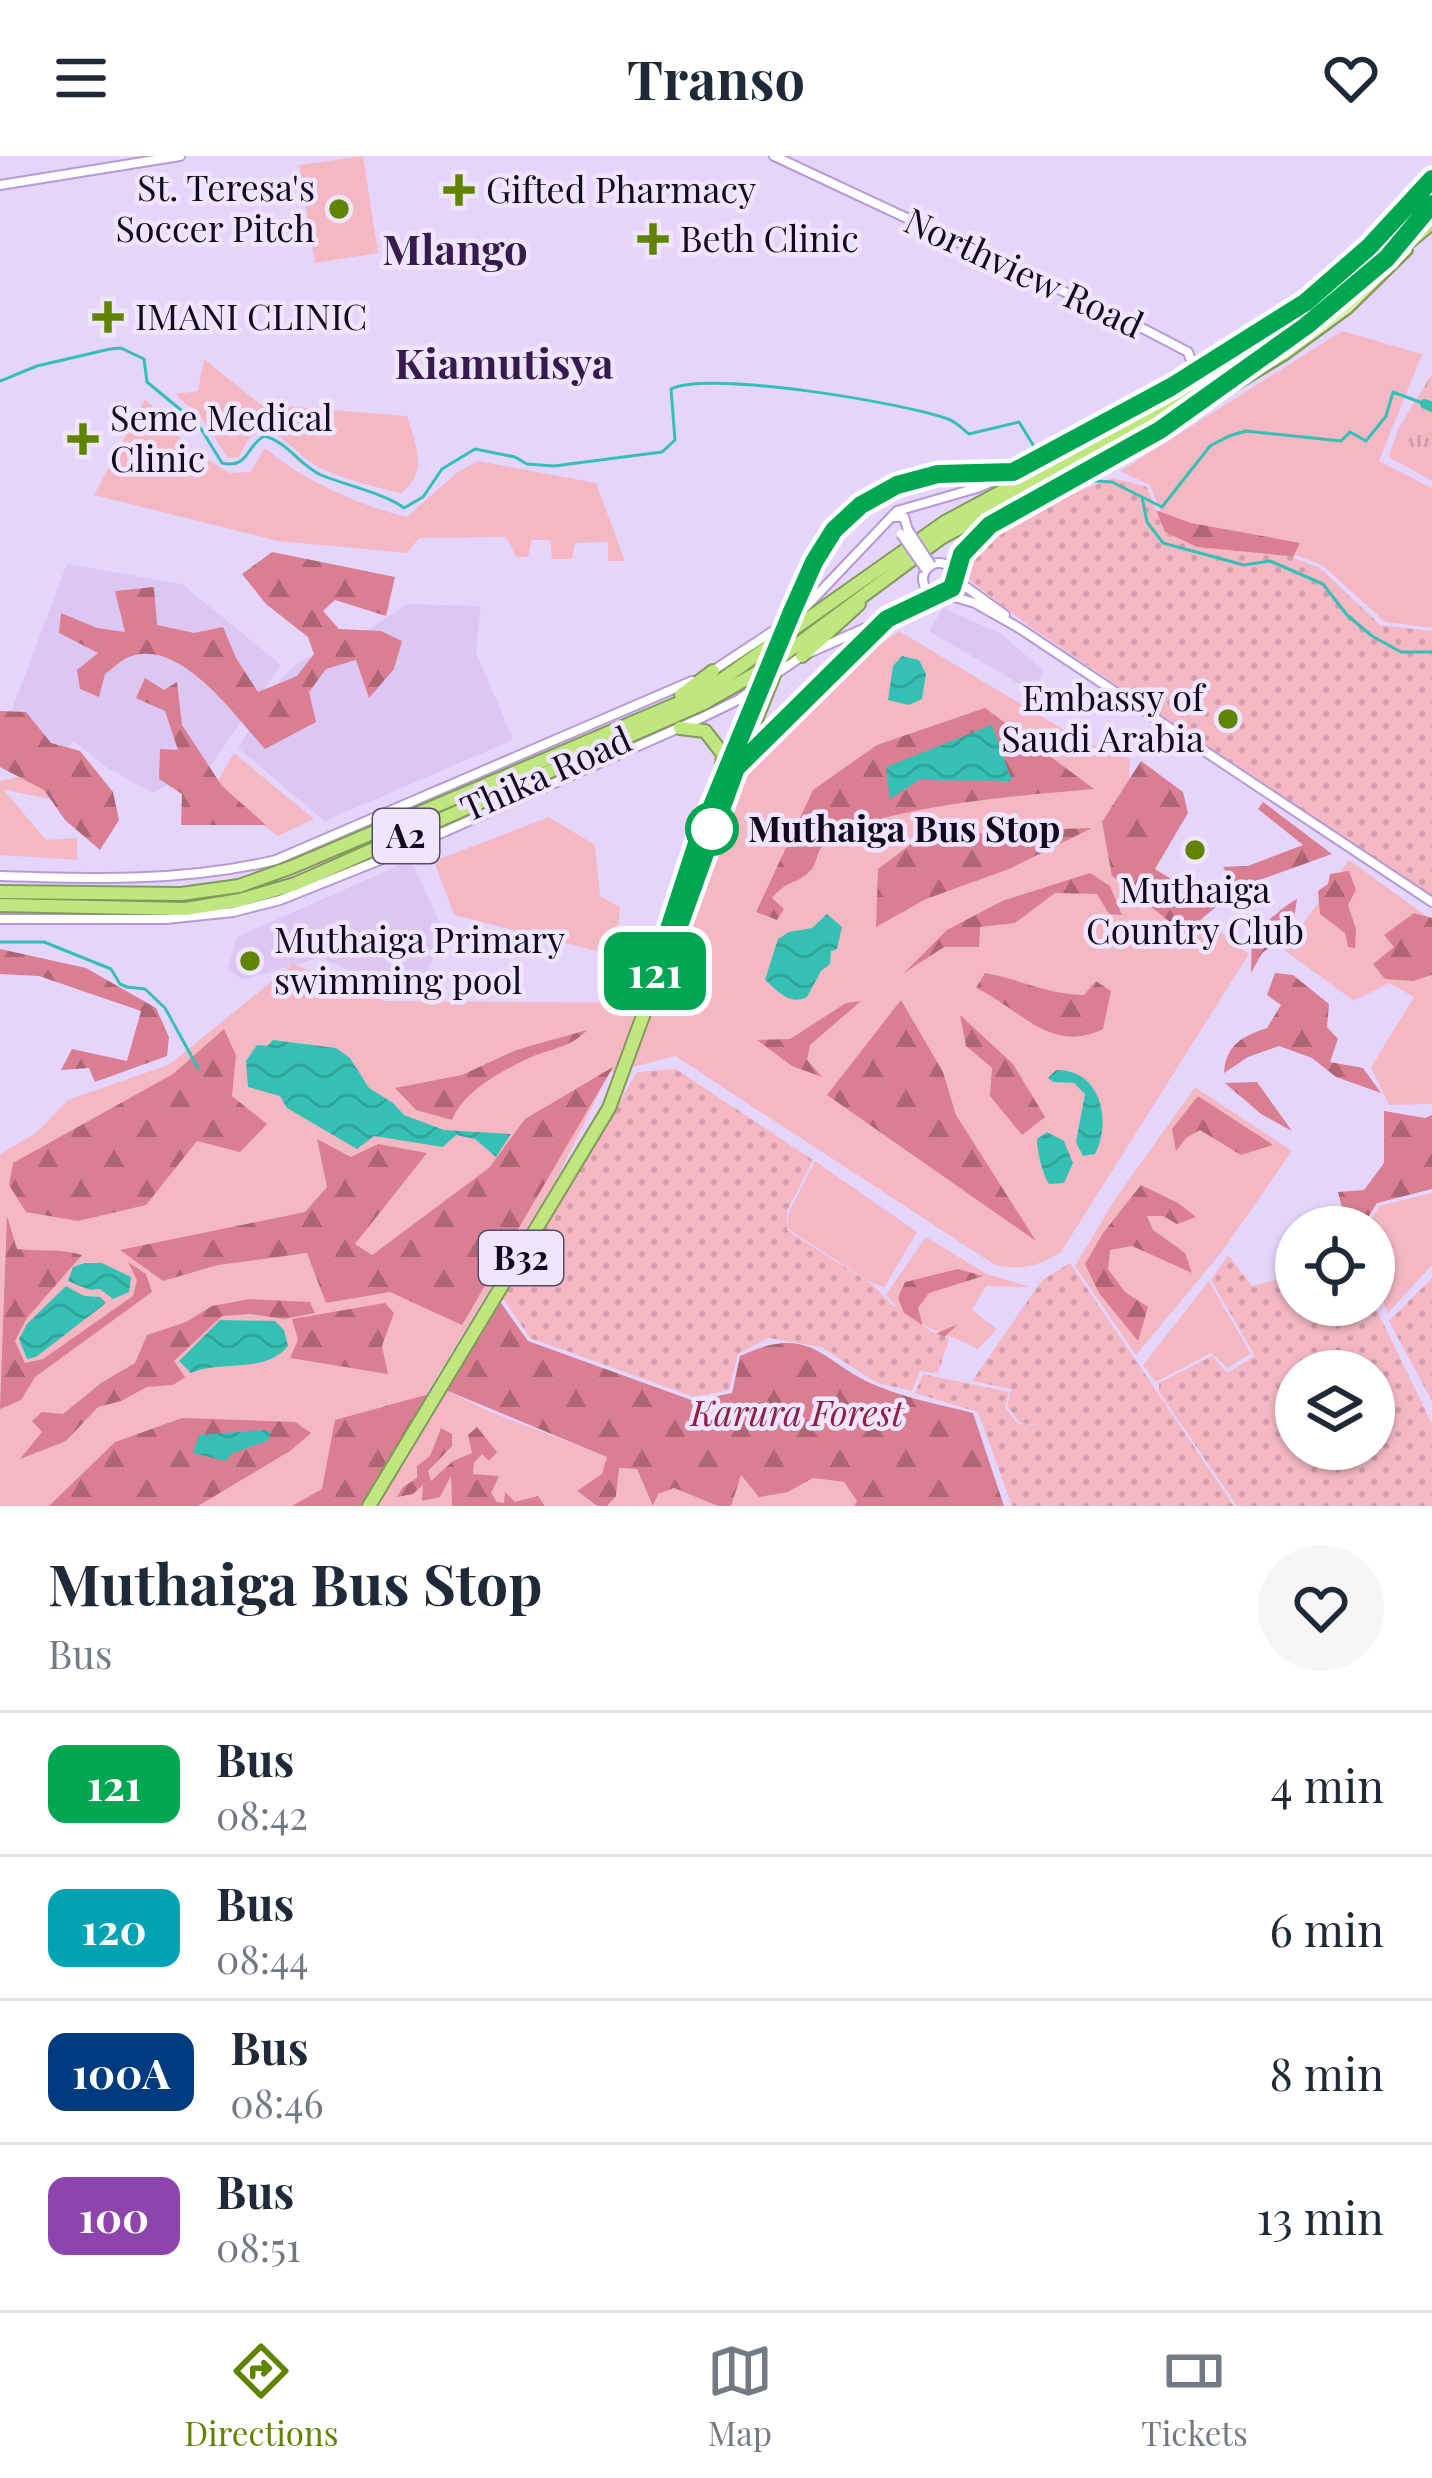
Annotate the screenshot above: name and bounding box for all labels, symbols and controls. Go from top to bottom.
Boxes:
text: Transo [627,42,805,114]
icon: menu [48,45,114,111]
icon: heart [1318,45,1384,111]
place label: St. Teresa's Soccer Pitch [115,162,315,251]
place label: Gifted Pharmacy [486,164,756,212]
marker: Gifted Pharmacy [443,174,475,206]
street label: Northview Road [898,195,1152,347]
marker: St. Teresa's Soccer Pitch [326,196,352,222]
place label: Beth Clinic [680,213,859,261]
district label: Mlango [382,220,528,276]
marker: Beth Clinic [637,223,669,255]
place label: IMANI CLINIC [135,291,367,339]
marker: IMANI CLINIC [92,301,124,333]
district label: Kiamutisya [395,334,614,390]
place label: Seme Medical Clinic [110,392,333,481]
marker: Seme Medical Clinic [67,423,99,455]
place label: Embassy of Saudi Arabia [1001,672,1207,761]
marker: Embassy of Saudi Arabia [1215,706,1241,732]
street label: Thika Road [452,713,638,831]
place label: Muthaiga Bus Stop [748,803,1060,851]
marker: Muthaiga Bus Stop [687,804,737,854]
road number: A2 [373,809,439,863]
marker: Muthaiga Country Club [1182,837,1208,863]
place label: Muthaiga Country Club [1086,864,1304,953]
place label: Muthaiga Primary swimming pool [274,914,565,1003]
line badge: 121 [586,932,724,1010]
text: 121 [628,943,682,999]
marker: Muthaiga Primary swimming pool [237,948,263,974]
map controls [1275,1206,1395,1470]
button: locate [1275,1206,1395,1326]
road number: B32 [479,1231,563,1285]
button: layers [1275,1350,1395,1470]
park label: Karura Forest [688,1387,905,1435]
text: Muthaiga Bus Stop [48,1544,542,1620]
button: heart [1258,1545,1384,1671]
text: Bus [48,1627,112,1679]
text: Bus [216,1728,294,1788]
text: 4 min [1271,1754,1384,1814]
text: 121 [87,1756,141,1812]
text: 08:42 [216,1788,308,1840]
text: Bus [216,1872,294,1932]
text: 6 min [1270,1898,1384,1958]
text: 120 [81,1900,147,1956]
text: 08:44 [216,1932,309,1984]
text: Bus [230,2016,309,2076]
text: 8 min [1269,2042,1384,2102]
text: 100A [72,2044,170,2100]
text: 08:46 [230,2076,324,2128]
text: Bus [216,2160,294,2220]
text: 13 min [1257,2186,1384,2246]
text: 100 [79,2188,149,2244]
text: 08:51 [216,2220,301,2272]
tab: Directions [184,2338,338,2454]
tab: Map [707,2338,773,2454]
tab: Tickets [1141,2338,1248,2454]

